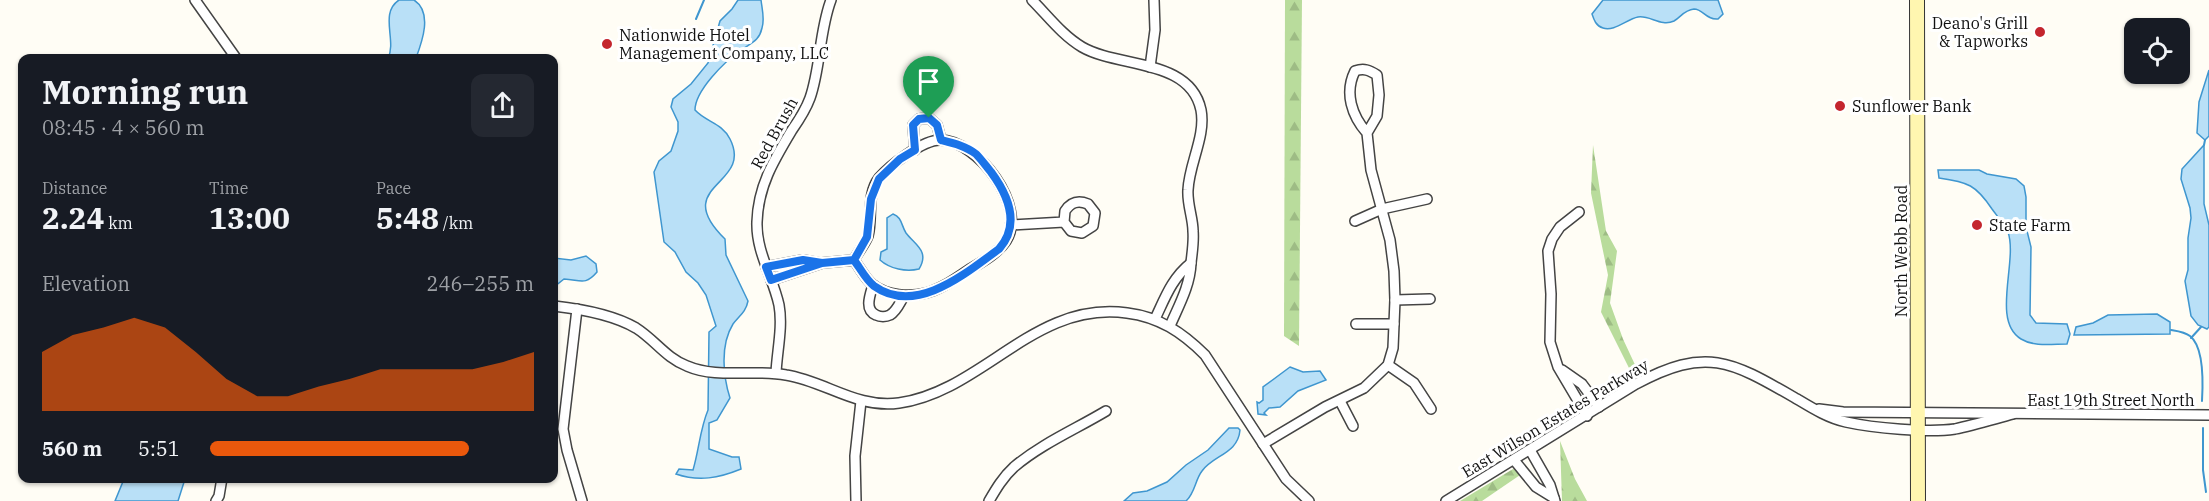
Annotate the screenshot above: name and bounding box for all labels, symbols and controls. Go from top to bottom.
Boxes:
place label: Deano's Grill & Tapworks [1932,13,2028,51]
map controls [2124,18,2190,84]
button: locate [2124,18,2190,84]
place label: Nationwide Hotel Management Company, LLC [619,25,829,63]
marker: Deano's Grill & Tapworks [2033,25,2047,39]
marker: Nationwide Hotel Management Company, LLC [600,37,614,51]
pin [903,56,954,118]
icon: arrive [912,65,945,98]
text: Morning run [42,70,248,113]
button: share [471,74,534,137]
street label: Red Brush [746,94,802,172]
place label: Sunflower Bank [1852,96,1972,116]
marker: Sunflower Bank [1833,99,1847,113]
text: 08:45 · 4 × 560 m [42,114,205,141]
text: Distance [42,178,107,198]
text: Time [209,178,248,198]
text: Pace [376,178,411,198]
street label: North Webb Road [1891,185,1911,317]
text: 2.24 [42,198,104,237]
text: 13:00 [209,198,290,237]
text: 5:48 [376,198,439,237]
text: km [104,213,133,233]
text: /km [439,213,473,233]
place label: State Farm [1989,215,2071,235]
marker: State Farm [1970,218,1984,232]
text: Elevation [42,270,130,297]
text: 246–255 m [427,270,534,297]
street label: East Wilson Estates Parkway [1458,354,1652,482]
street label: East 19th Street North [2027,390,2195,410]
text: 560 m [42,435,102,462]
text: 5:51 [138,435,180,462]

